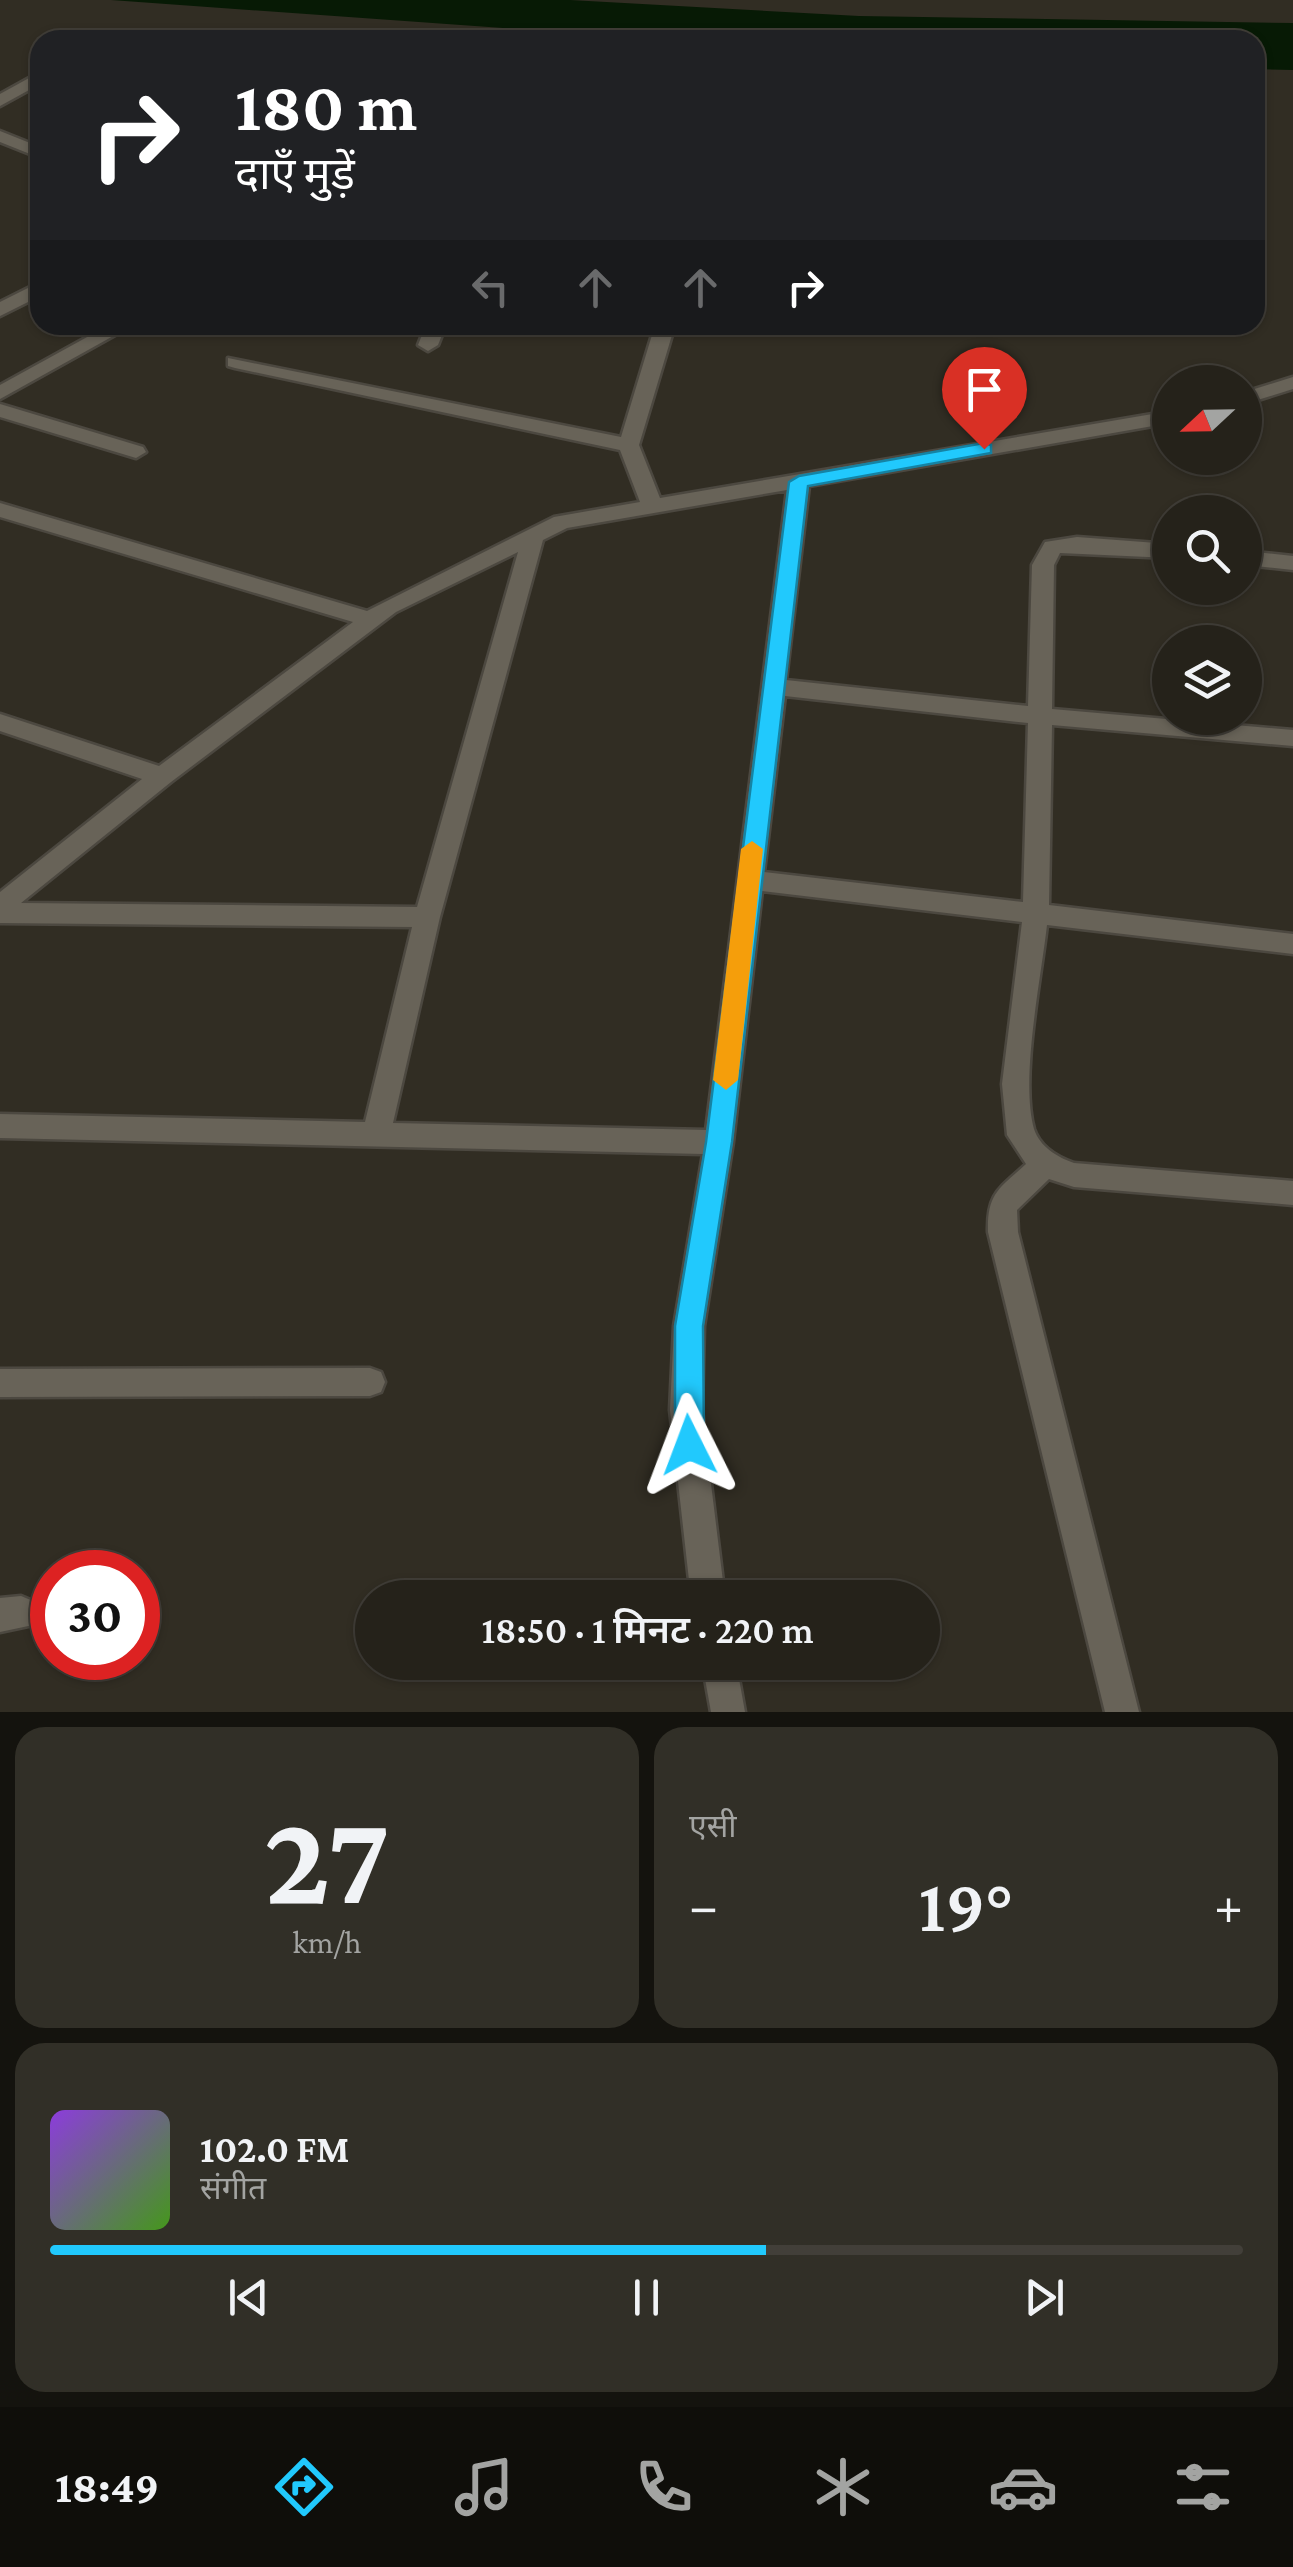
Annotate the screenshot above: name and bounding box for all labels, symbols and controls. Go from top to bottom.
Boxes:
text: 180 m [235,67,417,145]
icon: right [70,70,200,200]
text: दाएँ मुड़ें [235,149,355,199]
icon: left [463,260,518,315]
icon: ahead [568,260,623,315]
icon: ahead [673,260,728,315]
icon: right [778,260,833,315]
pin [942,347,1027,450]
icon: arrive [957,362,1012,417]
north arrow [1152,365,1262,475]
map controls [1152,365,1262,735]
button: search [1152,495,1262,605]
button: layers [1152,625,1262,735]
position arrow [637,1393,741,1497]
speed limit sign: 30 [30,1550,160,1680]
text: 18:50 · 1 मिनट · 220 m [481,1609,814,1651]
text: 27 [264,1786,390,1931]
text: एसी [689,1808,737,1844]
text: 19° [919,1864,1013,1947]
text: − [689,1875,718,1936]
text: + [1214,1875,1243,1936]
text: km/h [293,1924,362,1960]
text: 102.0 FM [200,2128,349,2170]
text: संगीत [200,2170,266,2206]
icon: previous [221,2270,276,2325]
icon: pause [619,2270,674,2325]
icon: next [1017,2270,1072,2325]
icon: directions [269,2452,339,2522]
icon: music [449,2452,519,2522]
icon: phone [629,2452,699,2522]
icon: climate [808,2452,878,2522]
icon: car [988,2452,1058,2522]
icon: filters [1168,2452,1238,2522]
text: 18:49 [55,2462,159,2512]

